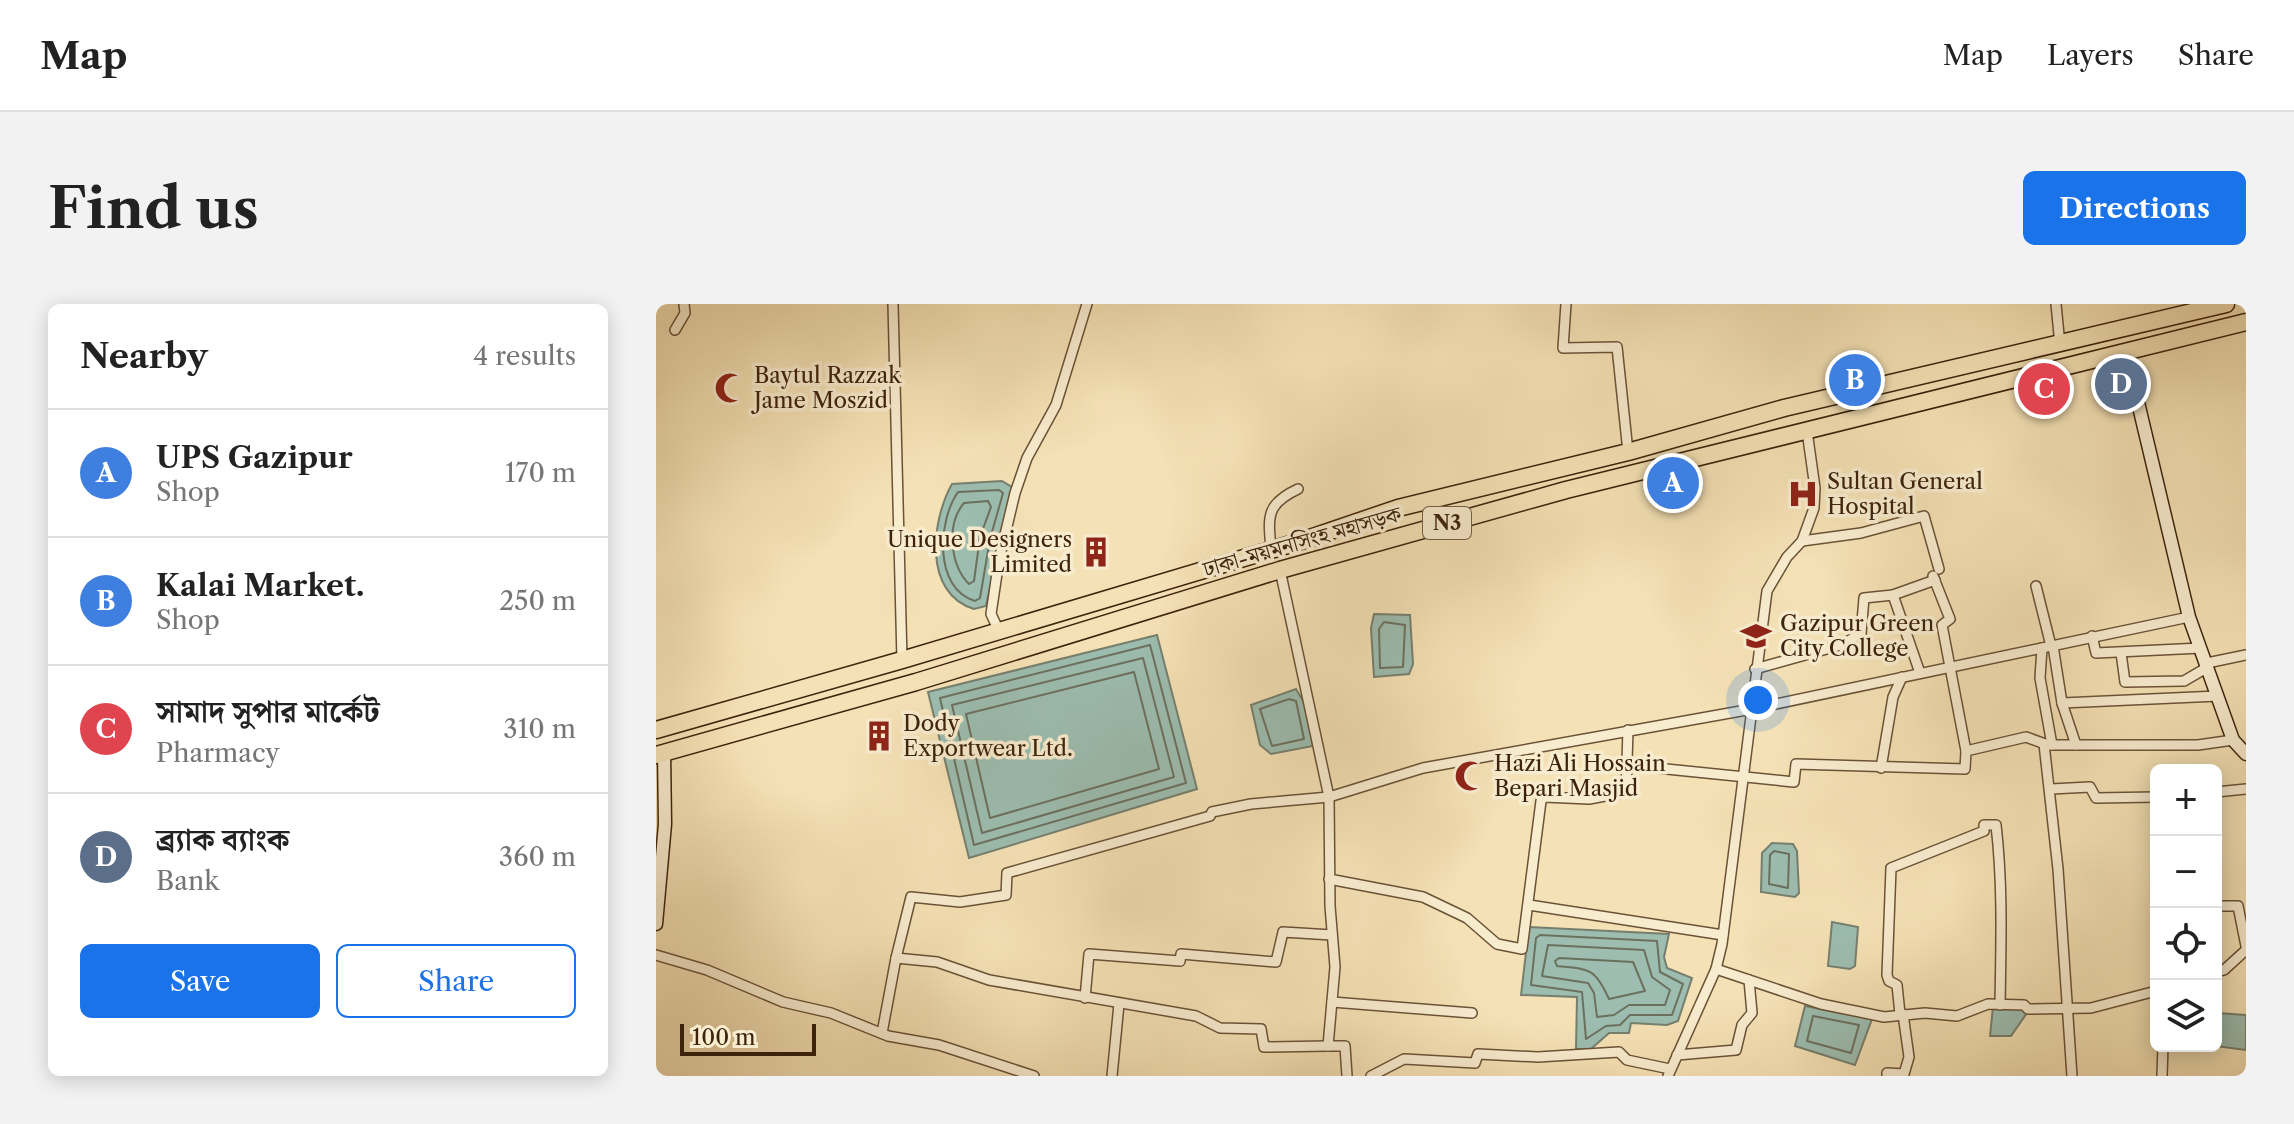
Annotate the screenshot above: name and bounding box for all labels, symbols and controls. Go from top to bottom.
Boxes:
text: Map [40,32,128,79]
text: Map [1943,38,2003,72]
text: Layers [2047,38,2134,72]
text: Share [2178,38,2254,72]
button: Directions [2023,171,2246,245]
text: Find us [48,174,259,243]
text: Nearby [80,335,208,377]
text: 4 results [473,340,576,372]
pin: B [1829,350,1881,410]
pin: D [2095,354,2147,414]
pin: C [2018,359,2070,419]
place label: Baytul Razzak Jame Moszid [751,362,902,414]
mosque icon: Baytul Razzak Jame Moszid [713,371,747,405]
text: UPS Gazipur [156,439,353,476]
pin: A [1647,453,1699,513]
text: A [96,457,116,489]
text: 170 m [505,457,576,489]
place label: Sultan General Hospital [1827,468,1983,520]
text: Shop [156,476,220,508]
hospital icon: Sultan General Hospital [1786,477,1820,511]
street label: ঢাকা-ময়মনসিংহ মহাসড়ক [1199,500,1406,583]
road number: N3 [1423,507,1471,539]
place label: Unique Designers Limited [887,526,1072,578]
building icon: Unique Designers Limited [1079,535,1113,569]
text: Kalai Market. [156,567,364,604]
text: B [96,585,116,617]
text: 250 m [499,585,576,617]
text: Shop [156,604,220,636]
place label: Gazipur Green City College [1780,610,1935,662]
school or university icon: Gazipur Green City College [1739,619,1773,653]
your location [1738,680,1778,720]
text: সামাদ সুপার মার্কেট [156,693,380,730]
place label: Dody Exportwear Ltd. [903,710,1073,762]
text: C [96,713,116,745]
text: 310 m [503,713,576,745]
building icon: Dody Exportwear Ltd. [862,719,896,753]
text: Pharmacy [156,737,280,769]
place label: Hazi Ali Hossain Bepari Masjid [1494,750,1666,802]
mosque icon: Hazi Ali Hossain Bepari Masjid [1453,759,1487,793]
map controls [2150,764,2222,1052]
button: + [2150,764,2222,836]
text: ব্র্যাক ব্যাংক [156,821,289,858]
button: − [2150,836,2222,908]
text: D [95,841,117,873]
text: 360 m [499,841,576,873]
text: Bank [156,865,219,897]
button: locate [2150,908,2222,980]
button: Save [80,944,320,1018]
button: Share [336,944,576,1018]
button: layers [2150,980,2222,1052]
scale bar [680,1020,816,1056]
text: 100 m [692,1024,755,1051]

